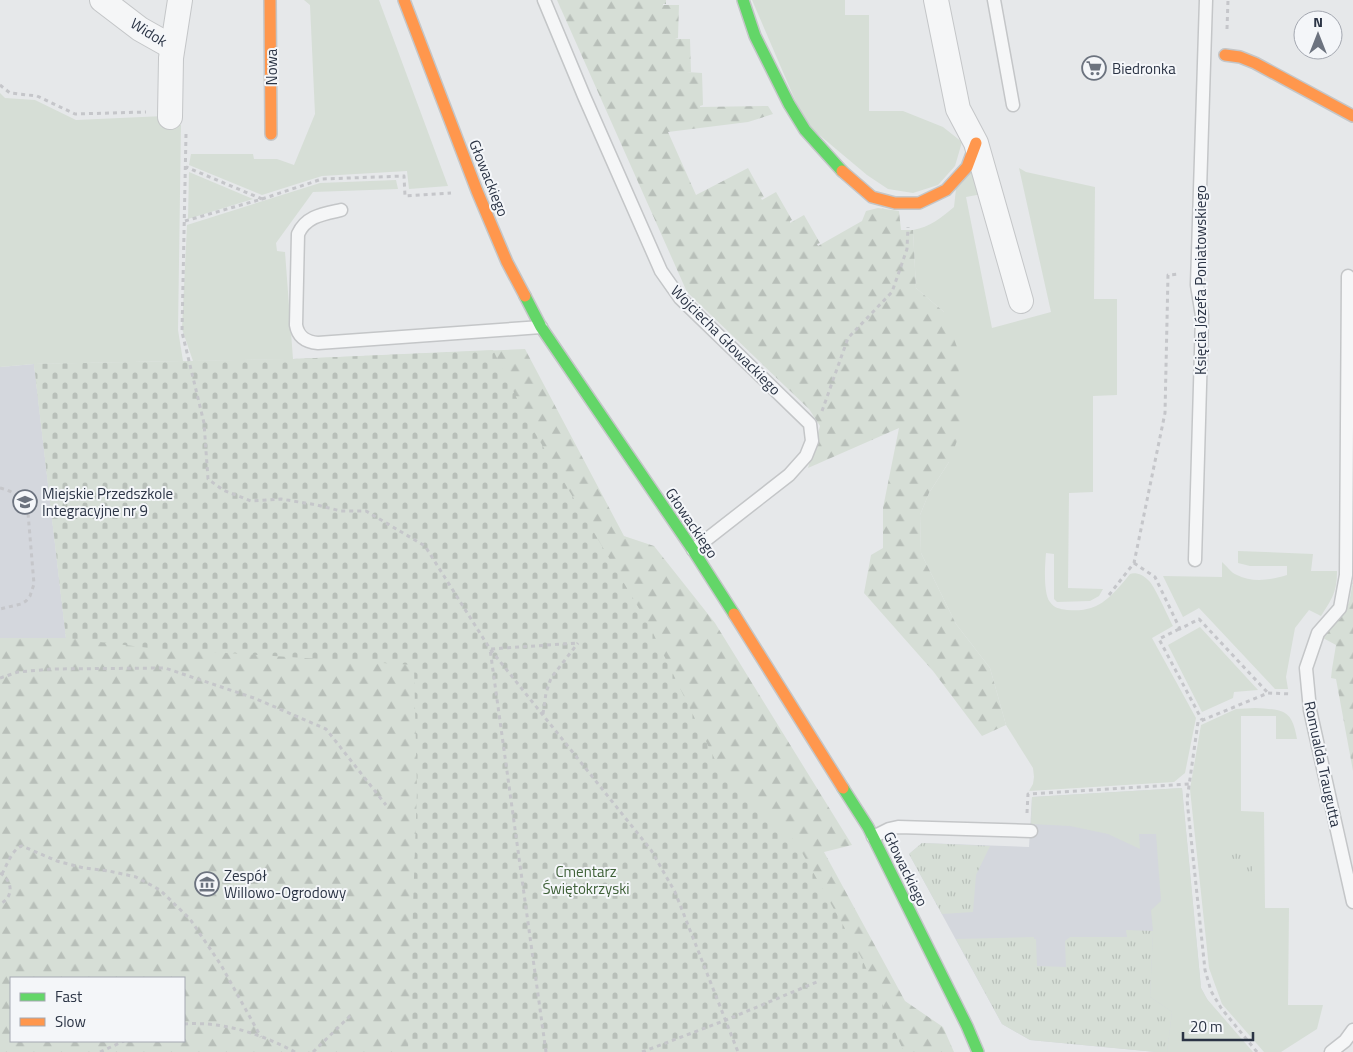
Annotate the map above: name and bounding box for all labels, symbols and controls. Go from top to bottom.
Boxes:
north arrow [1293,10,1343,60]
text: N [1313,11,1323,32]
street label: Widok [126,12,172,52]
street label: Nowa [260,48,283,85]
supermarket icon: Biedronka [1081,55,1107,81]
place label: Biedronka [1112,57,1176,80]
street label: Głowackiego [463,136,515,220]
street label: Księcia Józefa Poniatowskiego [1189,185,1212,375]
street label: Wojciecha Głowackiego [666,280,786,400]
place label: Miejskie Przedszkole Integracyjne nr 9 [42,482,173,522]
street label: Głowackiego [660,483,724,563]
school or university icon: Miejskie Przedszkole Integracyjne nr 9 [12,489,38,515]
street label: Romualda Traugutta [1298,699,1348,830]
street label: Głowackiego [878,828,934,910]
park label: Cmentarz Świętokrzyski [542,860,630,900]
place label: Zespół Willowo-Ogrodowy [224,864,346,904]
museum icon: Zespół Willowo-Ogrodowy [194,871,220,897]
legend [10,977,185,1042]
text: Fast [55,985,83,1008]
text: Slow [55,1010,86,1033]
scale bar [1183,1010,1253,1042]
text: 20 m [1190,1015,1223,1038]

